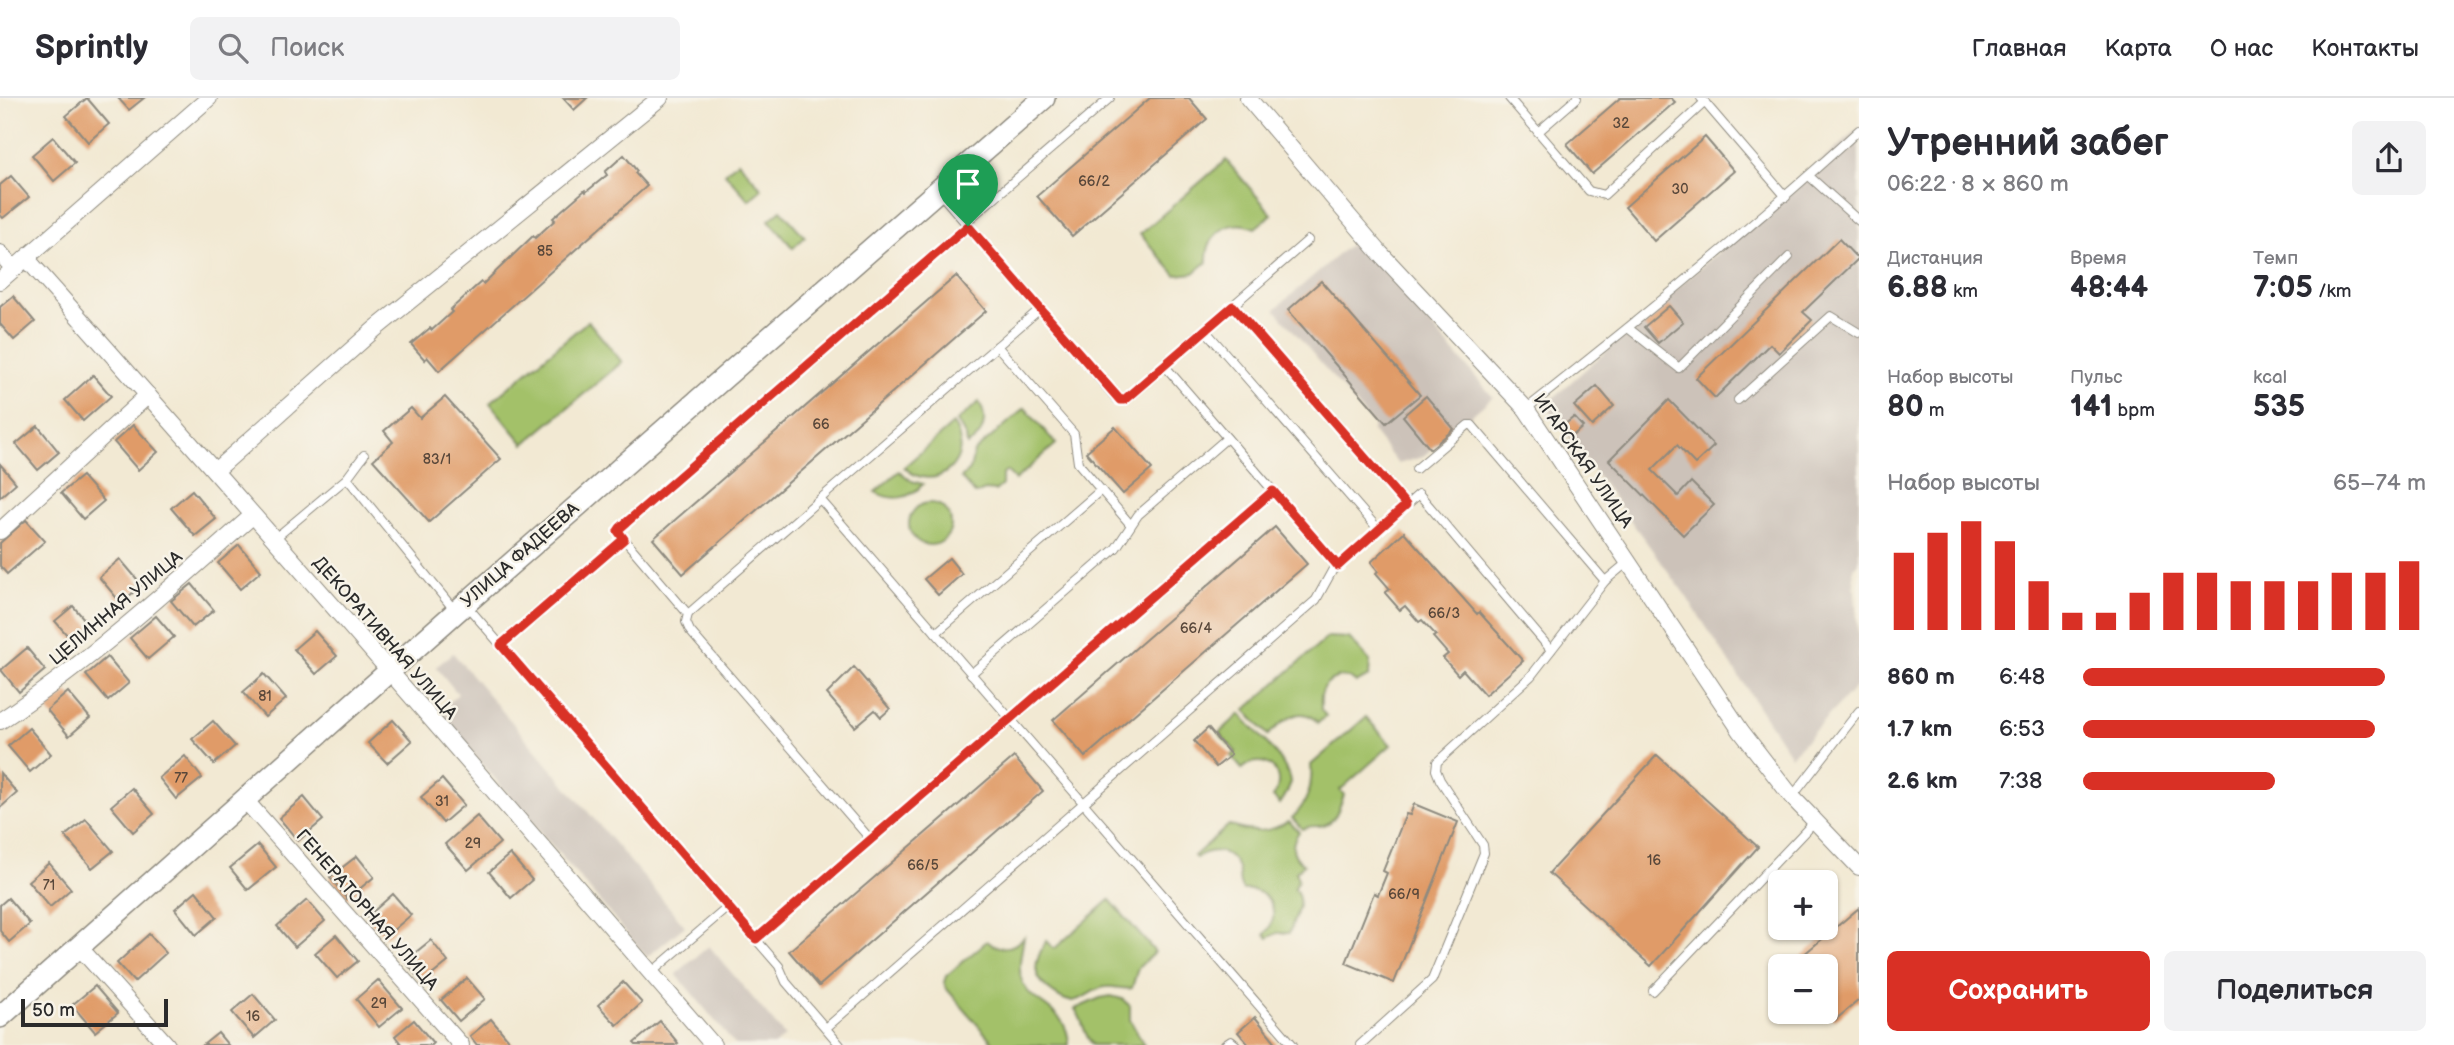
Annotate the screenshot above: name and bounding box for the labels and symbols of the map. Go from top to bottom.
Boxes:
house number: 32 [1613,115,1630,132]
pin [938,154,998,226]
house number: 66/2 [1078,173,1111,190]
house number: 30 [1672,181,1688,198]
house number: 85 [537,243,553,260]
street label: ИГАРСКАЯ УЛИЦА [1529,390,1637,532]
house number: 66 [812,416,830,433]
house number: 83/1 [423,451,451,468]
street label: УЛИЦА ФАДЕЕВА [457,498,583,612]
street label: ЦЕЛИННАЯ УЛИЦА [45,546,187,670]
street label: ДЕКОРАТИВНАЯ УЛИЦА [308,552,462,724]
house number: 66/3 [1428,605,1460,622]
house number: 66/4 [1180,620,1212,637]
house number: 81 [258,688,272,705]
house number: 77 [174,770,188,787]
house number: 31 [435,793,449,810]
street label: ГЕНЕРАТОРНАЯ УЛИЦА [292,825,443,995]
house number: 29 [465,835,481,852]
house number: 16 [1647,852,1661,869]
house number: 66/5 [907,857,939,874]
house number: 71 [43,877,55,894]
house number: 66/9 [1388,886,1420,903]
house number: 29 [371,995,387,1012]
scale bar [21,996,168,1028]
house number: 16 [246,1008,260,1025]

